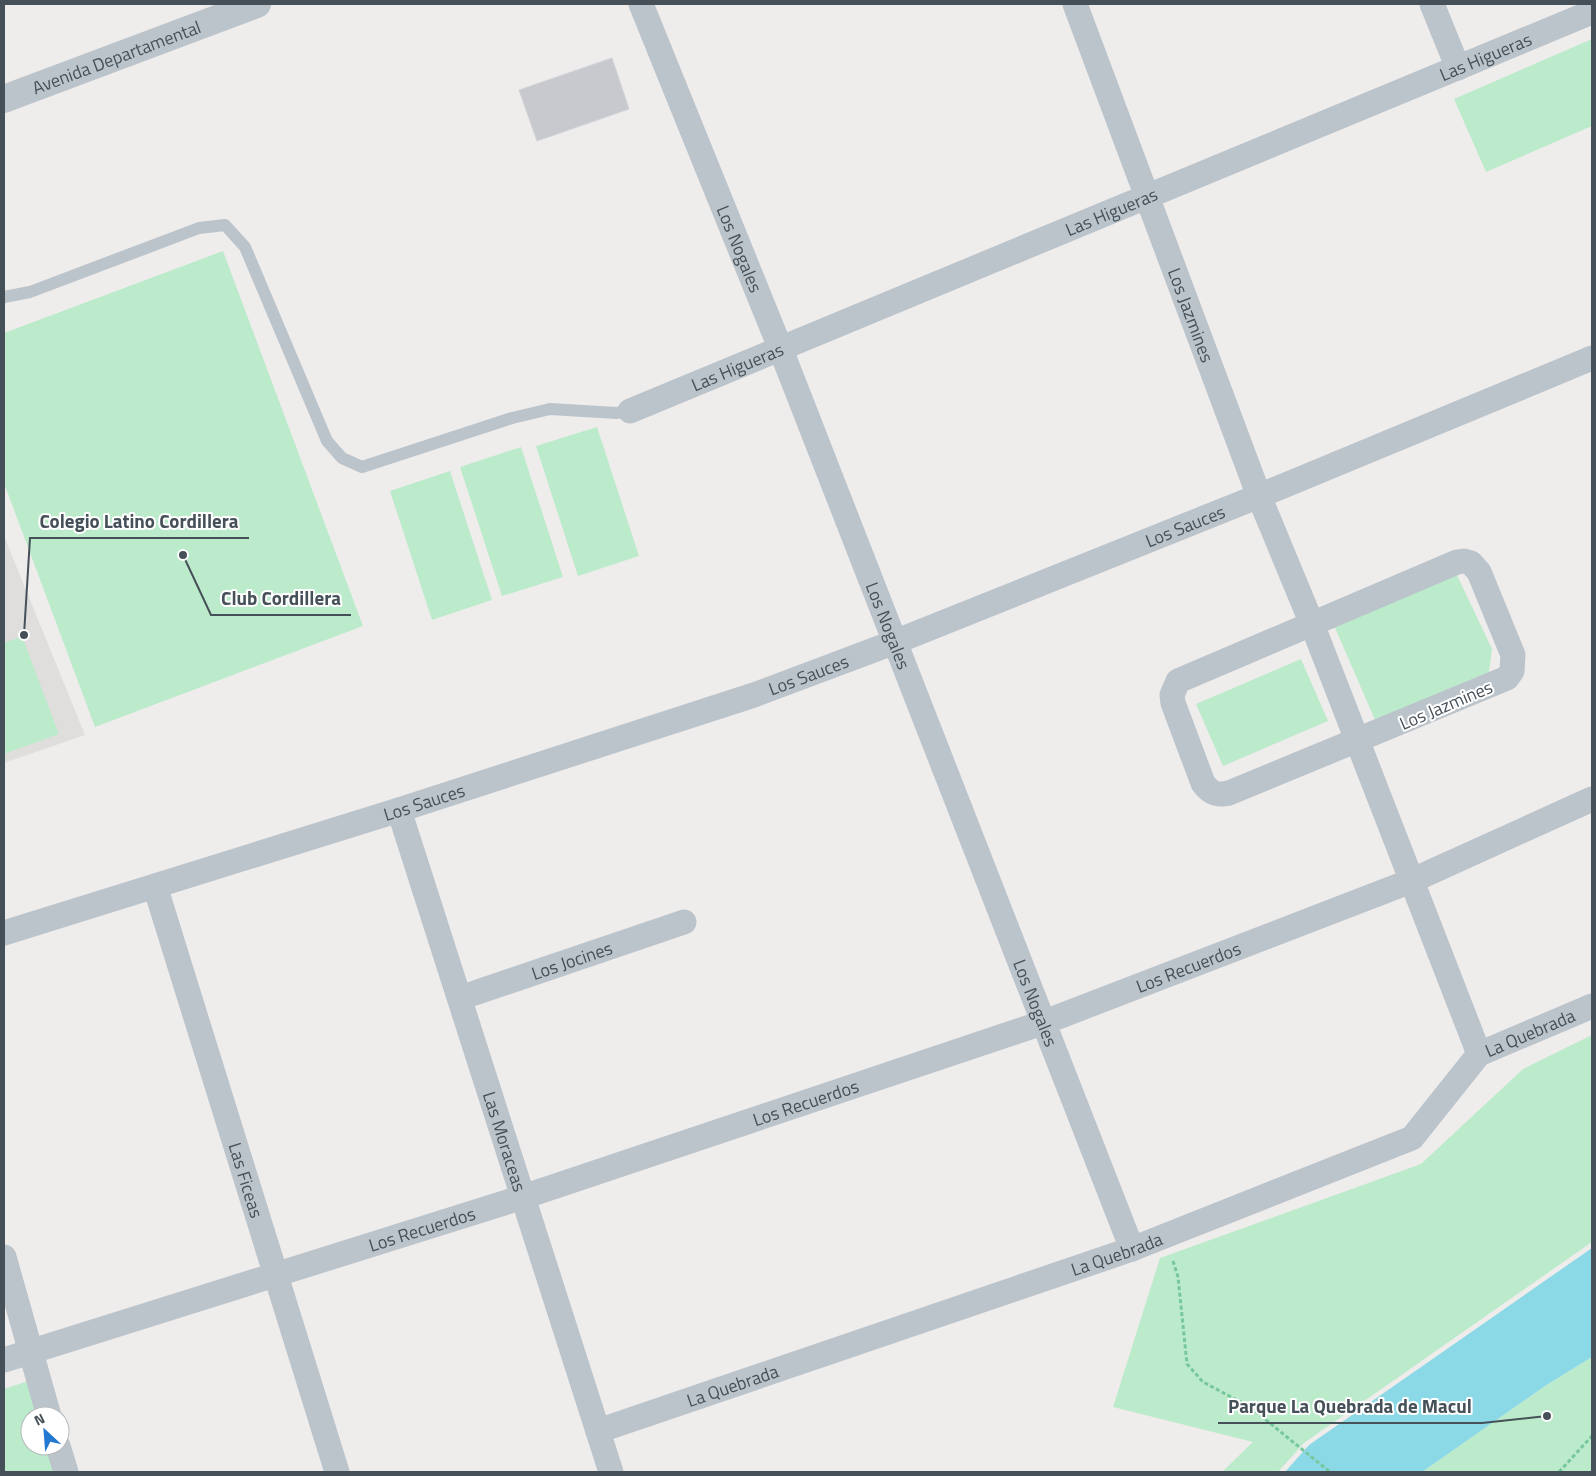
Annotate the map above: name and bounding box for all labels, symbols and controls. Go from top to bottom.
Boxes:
street label: Avenida Departamental [28,13,205,101]
street label: Las Higueras [1435,25,1536,87]
street label: Las Higueras [1061,180,1162,243]
street label: Los Nogales [710,201,770,296]
street label: Los Jazmines [1161,264,1221,366]
street label: Las Higueras [687,335,787,398]
street label: Los Sauces [1141,498,1229,554]
callout: Colegio Latino Cordillera [30,504,249,538]
text: Colegio Latino Cordillera [39,506,239,535]
street label: Los Nogales [859,578,918,673]
callout: Club Cordillera [211,581,351,615]
text: Club Cordillera [221,583,341,612]
street label: Los Sauces [764,647,852,702]
street label: Los Jazmines [1395,673,1497,737]
street label: Los Sauces [380,776,468,828]
street label: Los Jocines [528,934,616,986]
street label: Los Recuerdos [1132,934,1245,999]
street label: Los Nogales [1007,955,1065,1050]
street label: La Quebrada [1481,1001,1579,1064]
street label: Los Recuerdos [749,1072,862,1133]
street label: Las Moraceas [476,1088,534,1195]
street label: Las Ficeas [222,1139,271,1221]
street label: Los Recuerdos [365,1199,479,1258]
street label: La Quebrada [1067,1225,1166,1282]
street label: La Quebrada [683,1357,782,1413]
callout: Parque La Quebrada de Macul [1218,1389,1482,1423]
text: Parque La Quebrada de Macul [1228,1391,1472,1420]
north arrow [20,1406,70,1456]
text: N [30,1407,48,1430]

